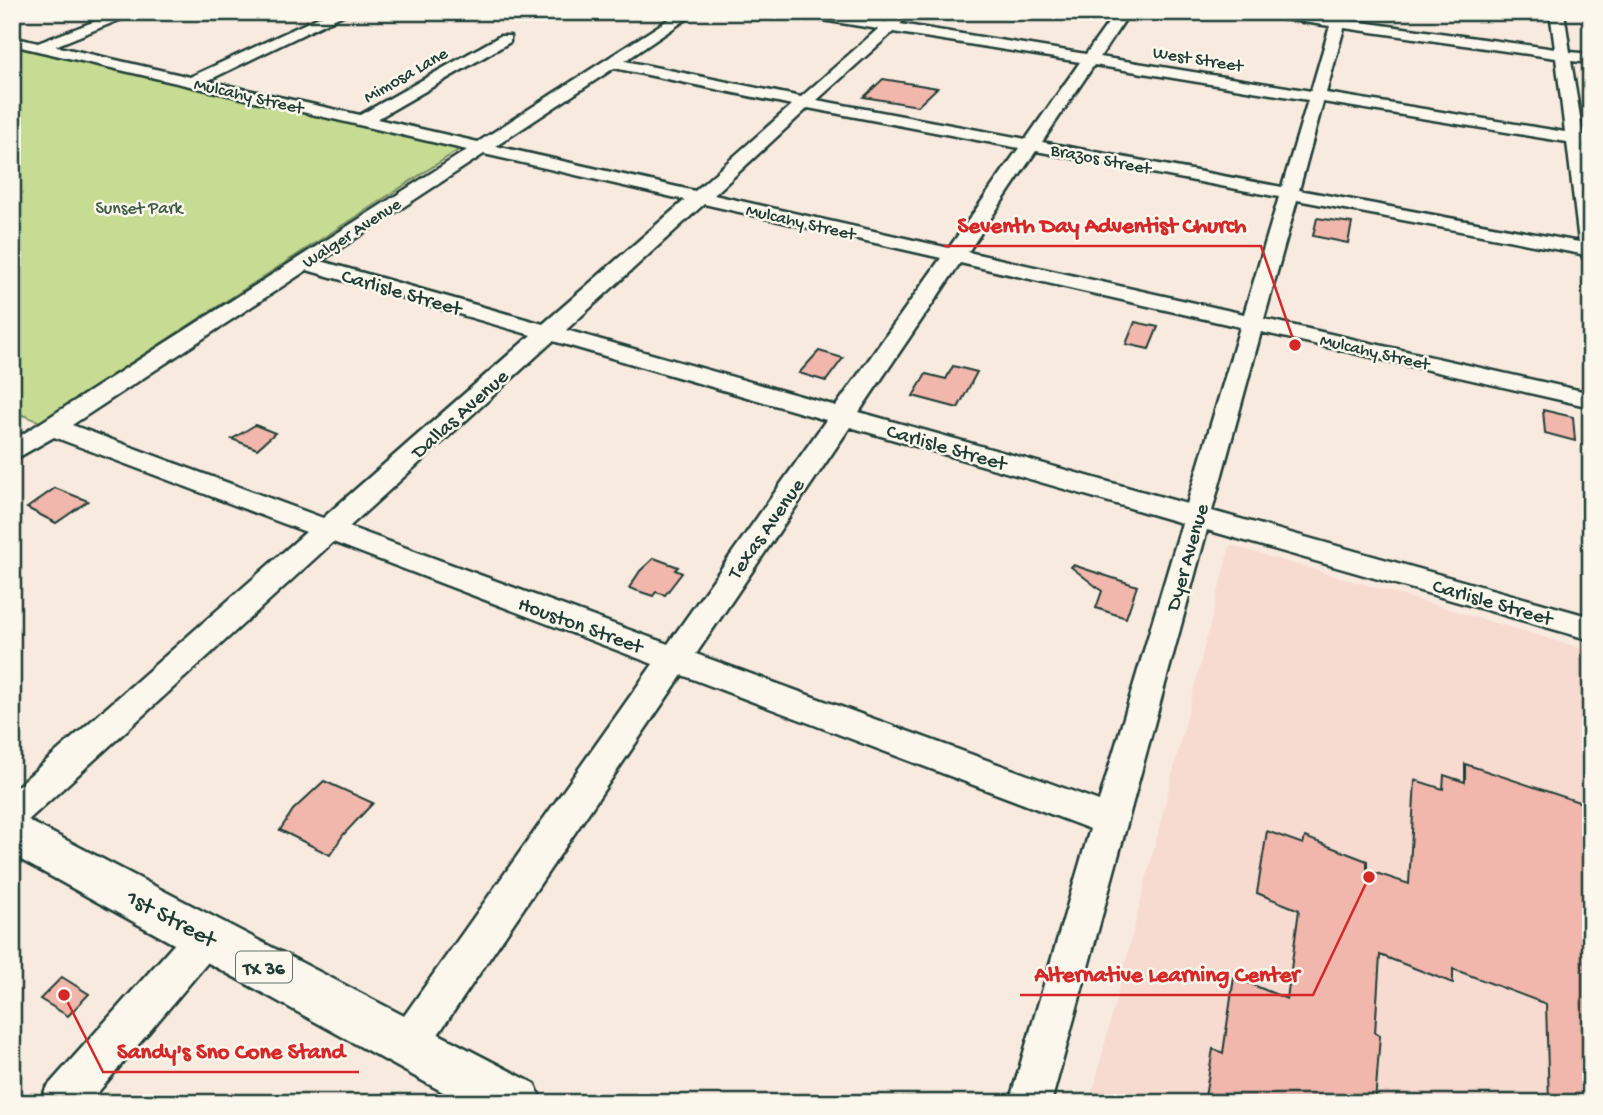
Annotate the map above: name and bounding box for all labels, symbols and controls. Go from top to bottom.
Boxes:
street label: Mimosa Lane [360,43,453,109]
street label: West Street [1151,43,1246,78]
street label: Mulcahy Street [192,75,307,121]
street label: Brazos Street [1048,140,1154,181]
street label: Walger Avenue [299,194,406,274]
park label: Sunset Park [95,199,185,220]
street label: Mulcahy Street [744,201,859,247]
callout: Seventh Day Adventist Church [944,202,1261,246]
text: Seventh Day Adventist Church [958,214,1247,241]
street label: Carlisle Street [338,265,466,324]
street label: Mulcahy Street [1318,331,1433,377]
street label: Dallas Avenue [406,365,516,467]
street label: Carlisle Street [883,420,1011,479]
street label: Texas Avenue [723,474,812,586]
street label: Dyer Avenue [1162,500,1217,616]
street label: Carlisle Street [1429,575,1557,634]
street label: Houston Street [514,593,648,662]
street label: 1st Street [119,884,222,957]
road number: TX 36 [236,951,292,982]
callout: Alternative Learning Center [1020,951,1313,995]
text: Alternative Learning Center [1034,963,1302,990]
callout: Sandy's Sno Cone Stand [103,1028,359,1072]
text: Sandy's Sno Cone Stand [117,1040,347,1067]

